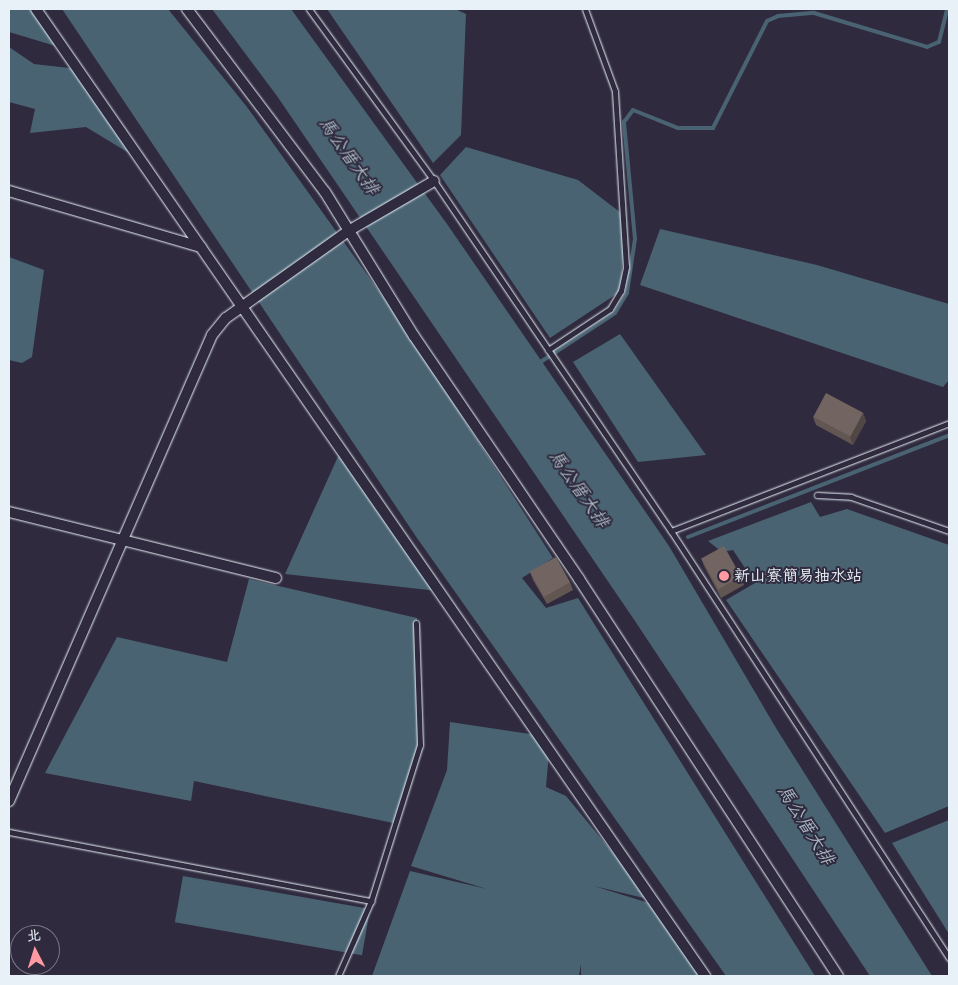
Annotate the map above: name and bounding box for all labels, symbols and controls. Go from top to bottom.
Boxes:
water label: 馬公厝大排 [314,113,384,199]
water label: 馬公厝大排 [544,446,614,532]
place label: 新山寮簡易抽水站 [734,566,862,586]
marker: 新山寮簡易抽水站 [718,570,730,582]
water label: 馬公厝大排 [773,781,839,869]
text: 北 [26,922,42,949]
north arrow [10,925,60,975]

